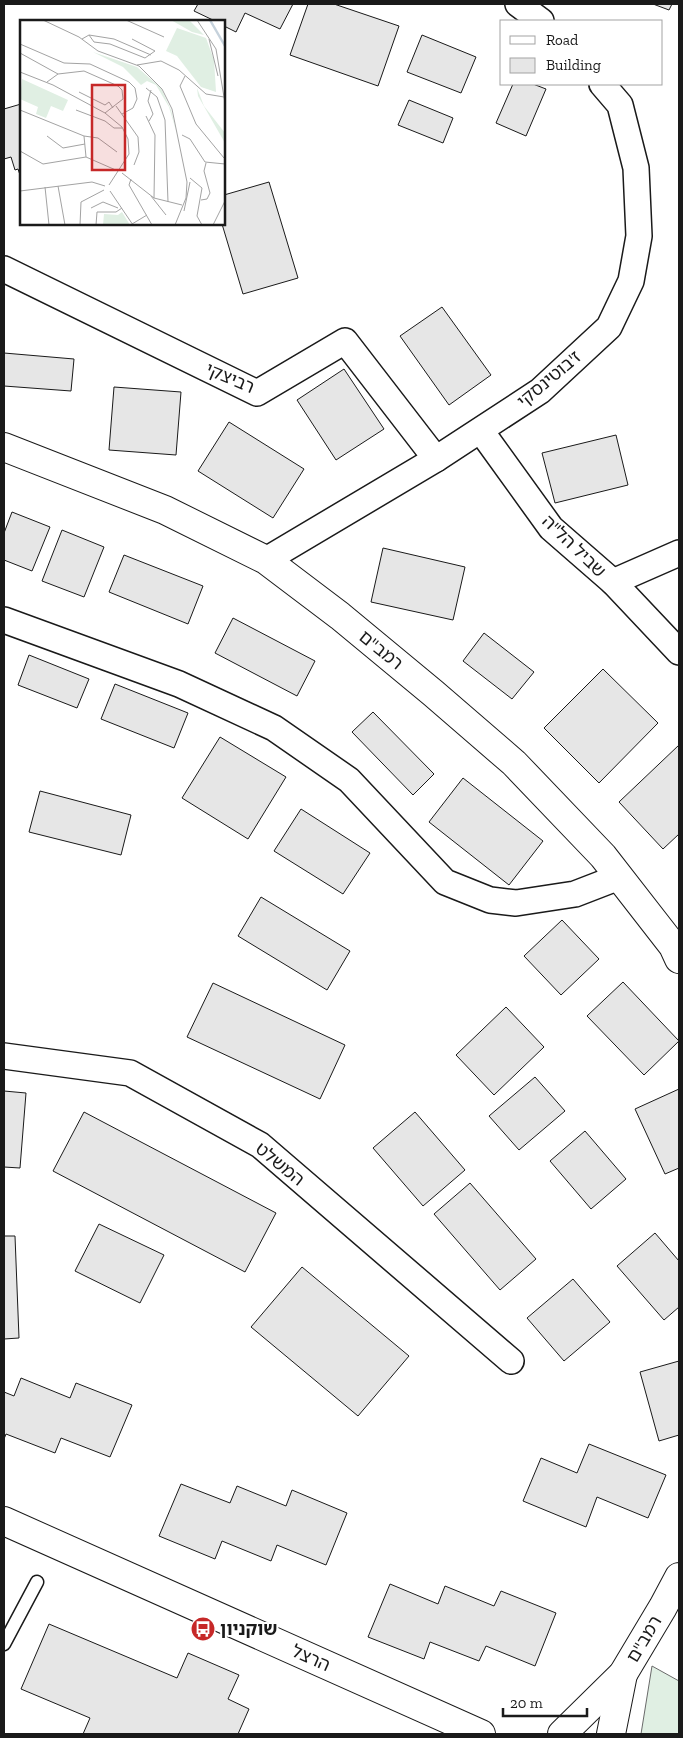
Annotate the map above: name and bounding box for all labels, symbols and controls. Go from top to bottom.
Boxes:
inset map [20,20,225,225]
legend [500,20,663,85]
text: Road [546,31,579,49]
text: Building [546,56,601,74]
street label: ז'בוטינסקי [513,346,585,412]
street label: רביצקי [202,358,258,398]
street label: שביל הל"ה [537,510,611,582]
street label: רמב"ם [354,626,408,674]
street label: המשלט [251,1138,309,1190]
street label: רמב"ם [622,1612,666,1666]
bus stop icon: שוקניון [190,1616,216,1642]
place label: שוקניון [220,1618,277,1640]
street label: הרצל [288,1640,334,1676]
scale bar [503,1686,587,1718]
text: 20 m [510,1694,543,1712]

